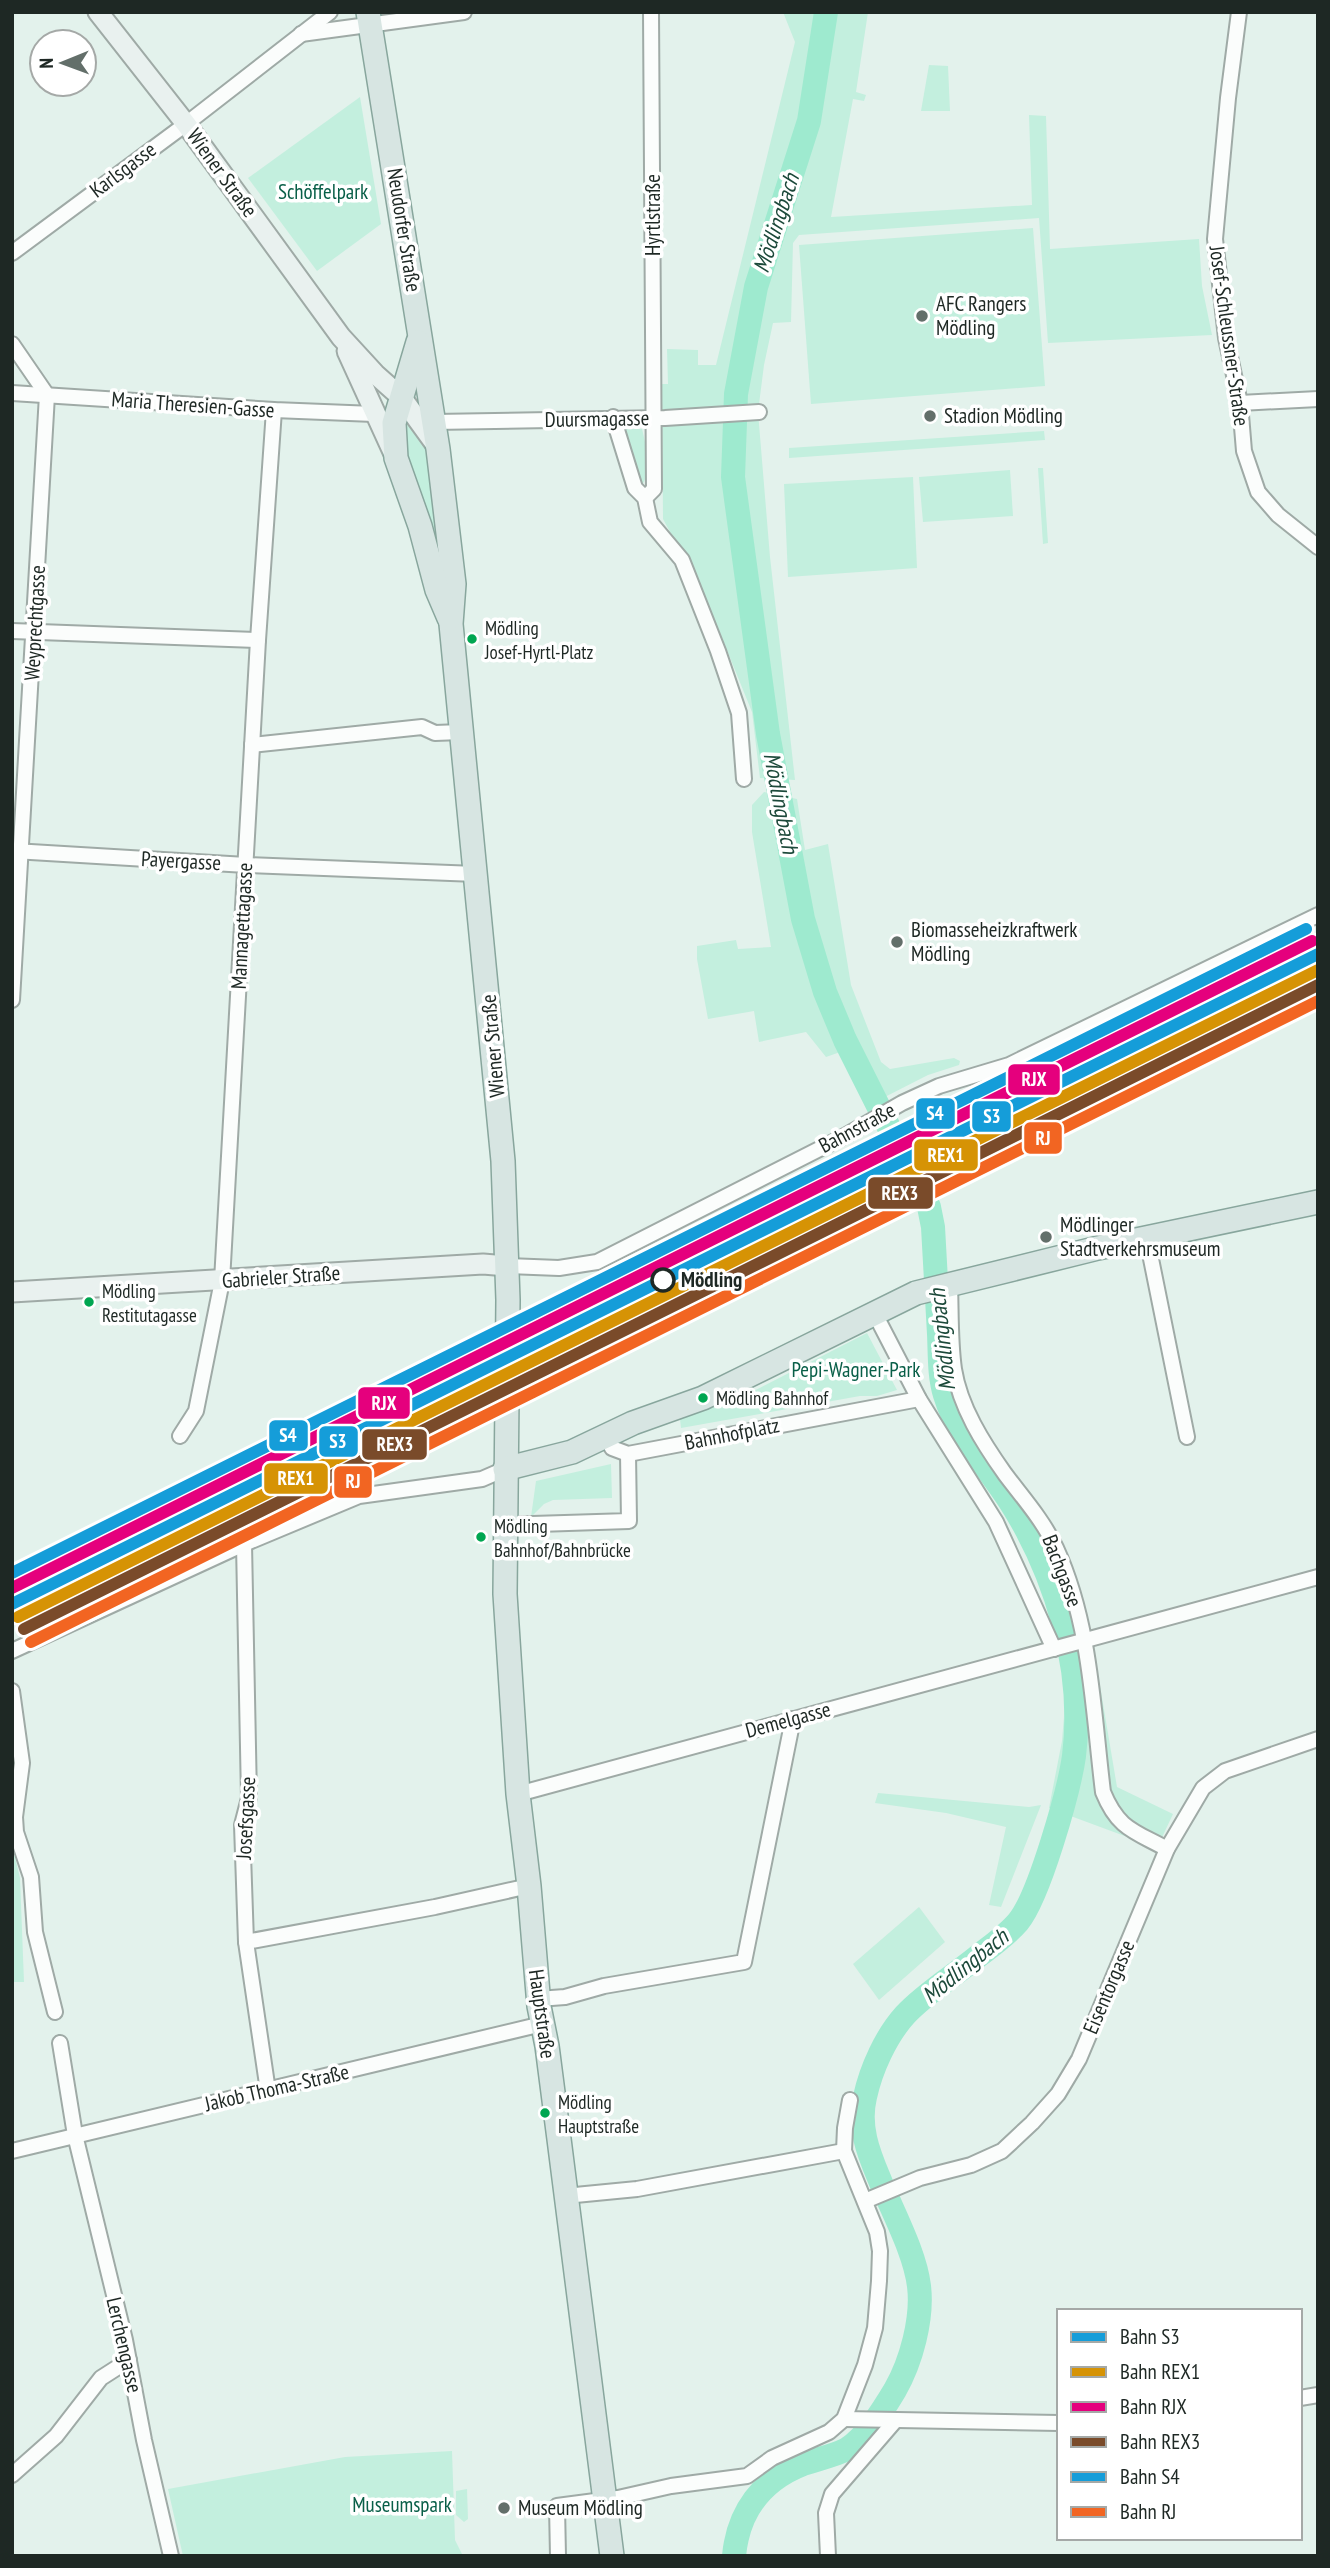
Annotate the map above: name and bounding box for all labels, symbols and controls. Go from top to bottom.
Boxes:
north arrow [28,28,98,98]
text: N [34,58,58,69]
street label: Wiener Straße [181,123,264,222]
street label: Karlsgasse [84,136,161,203]
street label: Neudorfer Straße [381,166,428,294]
water label: Mödlingbach [746,168,806,276]
street label: Hyrtlstraße [639,174,666,256]
park label: Schöffelpark [278,178,368,205]
street label: Josef-Schleussner-Straße [1203,243,1256,428]
place label: AFC Rangers Mödling [936,290,1026,341]
marker: AFC Rangers Mödling [914,308,930,324]
street label: Maria Theresien-Gasse [111,385,275,424]
place label: Stadion Mödling [944,402,1063,429]
street label: Duursmagasse [544,404,649,433]
marker: Stadion Mödling [922,408,938,424]
street label: Weyprechtgasse [18,565,51,681]
place label: Mödling Josef-Hyrtl-Platz [484,616,593,664]
marker: Mödling Josef-Hyrtl-Platz [465,632,479,646]
water label: Mödlingbach [757,750,806,858]
street label: Payergasse [140,845,222,876]
street label: Mannagettagasse [225,862,258,990]
place label: Biomasseheizkraftwerk Mödling [911,916,1078,967]
marker: Biomasseheizkraftwerk Mödling [889,934,905,950]
street label: Wiener Straße [475,993,510,1099]
line badge: RJX [1007,1063,1061,1096]
text: RJX [1021,1067,1047,1091]
street label: Bahnstraße [814,1096,900,1159]
line badge: S4 [915,1097,956,1130]
line badge: S3 [971,1100,1012,1133]
text: S4 [926,1101,944,1125]
text: S3 [983,1104,1001,1128]
line badge: RJ [1023,1121,1063,1155]
text: RJ [1035,1126,1051,1150]
line badge: REX1 [913,1138,979,1172]
text: REX1 [928,1143,964,1167]
line badge: REX3 [867,1176,934,1210]
text: REX3 [882,1181,918,1205]
place label: Mödlinger Stadtverkehrsmuseum [1060,1211,1221,1262]
marker: Mödlinger Stadtverkehrsmuseum [1038,1229,1054,1245]
street label: Gabrieler Straße [221,1259,341,1294]
place label: Mödling [681,1266,742,1293]
marker: Mödling [651,1268,675,1292]
place label: Mödling Restitutagasse [102,1279,197,1327]
water label: Mödlingbach [922,1286,961,1392]
marker: Mödling Restitutagasse [82,1295,96,1309]
park label: Pepi-Wagner-Park [791,1356,921,1383]
line badge: RJX [357,1386,411,1420]
place label: Mödling Bahnhof [716,1386,829,1410]
text: RJX [371,1391,397,1415]
marker: Mödling Bahnhof [696,1391,710,1405]
street label: Bahnhofplatz [682,1411,782,1456]
line badge: S4 [268,1419,309,1452]
text: S4 [279,1423,297,1447]
line badge: S3 [318,1425,359,1458]
line badge: REX3 [361,1428,428,1461]
text: S3 [329,1429,347,1453]
text: REX3 [377,1432,413,1456]
line badge: REX1 [263,1462,329,1495]
line badge: RJ [333,1465,373,1499]
text: REX1 [278,1466,314,1490]
text: RJ [345,1469,361,1493]
place label: Mödling Bahnhof/Bahnbrücke [494,1514,631,1562]
marker: Mödling Bahnhof/Bahnbrücke [474,1530,488,1544]
street label: Bachgasse [1036,1531,1089,1611]
street label: Demelgasse [742,1695,834,1744]
street label: Josefsgasse [230,1776,261,1861]
water label: Mödlingbach [916,1921,1015,2009]
street label: Eisentorgasse [1077,1936,1140,2038]
street label: Hauptstraße [523,1968,562,2060]
street label: Jakob Thoma-Straße [201,2058,352,2117]
place label: Mödling Hauptstraße [558,2090,639,2138]
marker: Mödling Hauptstraße [538,2106,552,2120]
street label: Lerchengasse [100,2295,149,2395]
legend [1057,2309,1302,2540]
text: Bahn S3 [1120,2323,1180,2350]
text: Bahn REX1 [1120,2358,1200,2385]
text: Bahn RJX [1120,2393,1187,2420]
text: Bahn REX3 [1120,2428,1200,2455]
text: Bahn S4 [1120,2463,1180,2490]
park label: Museumspark [352,2491,452,2518]
place label: Museum Mödling [518,2494,643,2521]
text: Bahn RJ [1120,2498,1176,2525]
marker: Museum Mödling [496,2500,512,2516]

